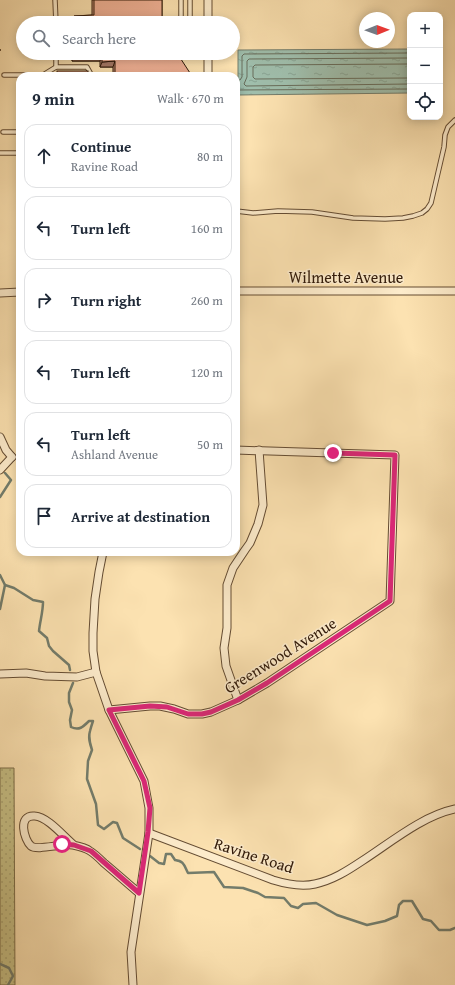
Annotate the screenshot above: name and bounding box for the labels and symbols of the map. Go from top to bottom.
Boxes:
north arrow [359,12,395,48]
street label: Wilmette Avenue [289,265,403,289]
route end [324,444,342,462]
street label: Greenwood Avenue [219,611,341,699]
street label: Ravine Road [211,831,297,879]
route start [53,835,71,853]

